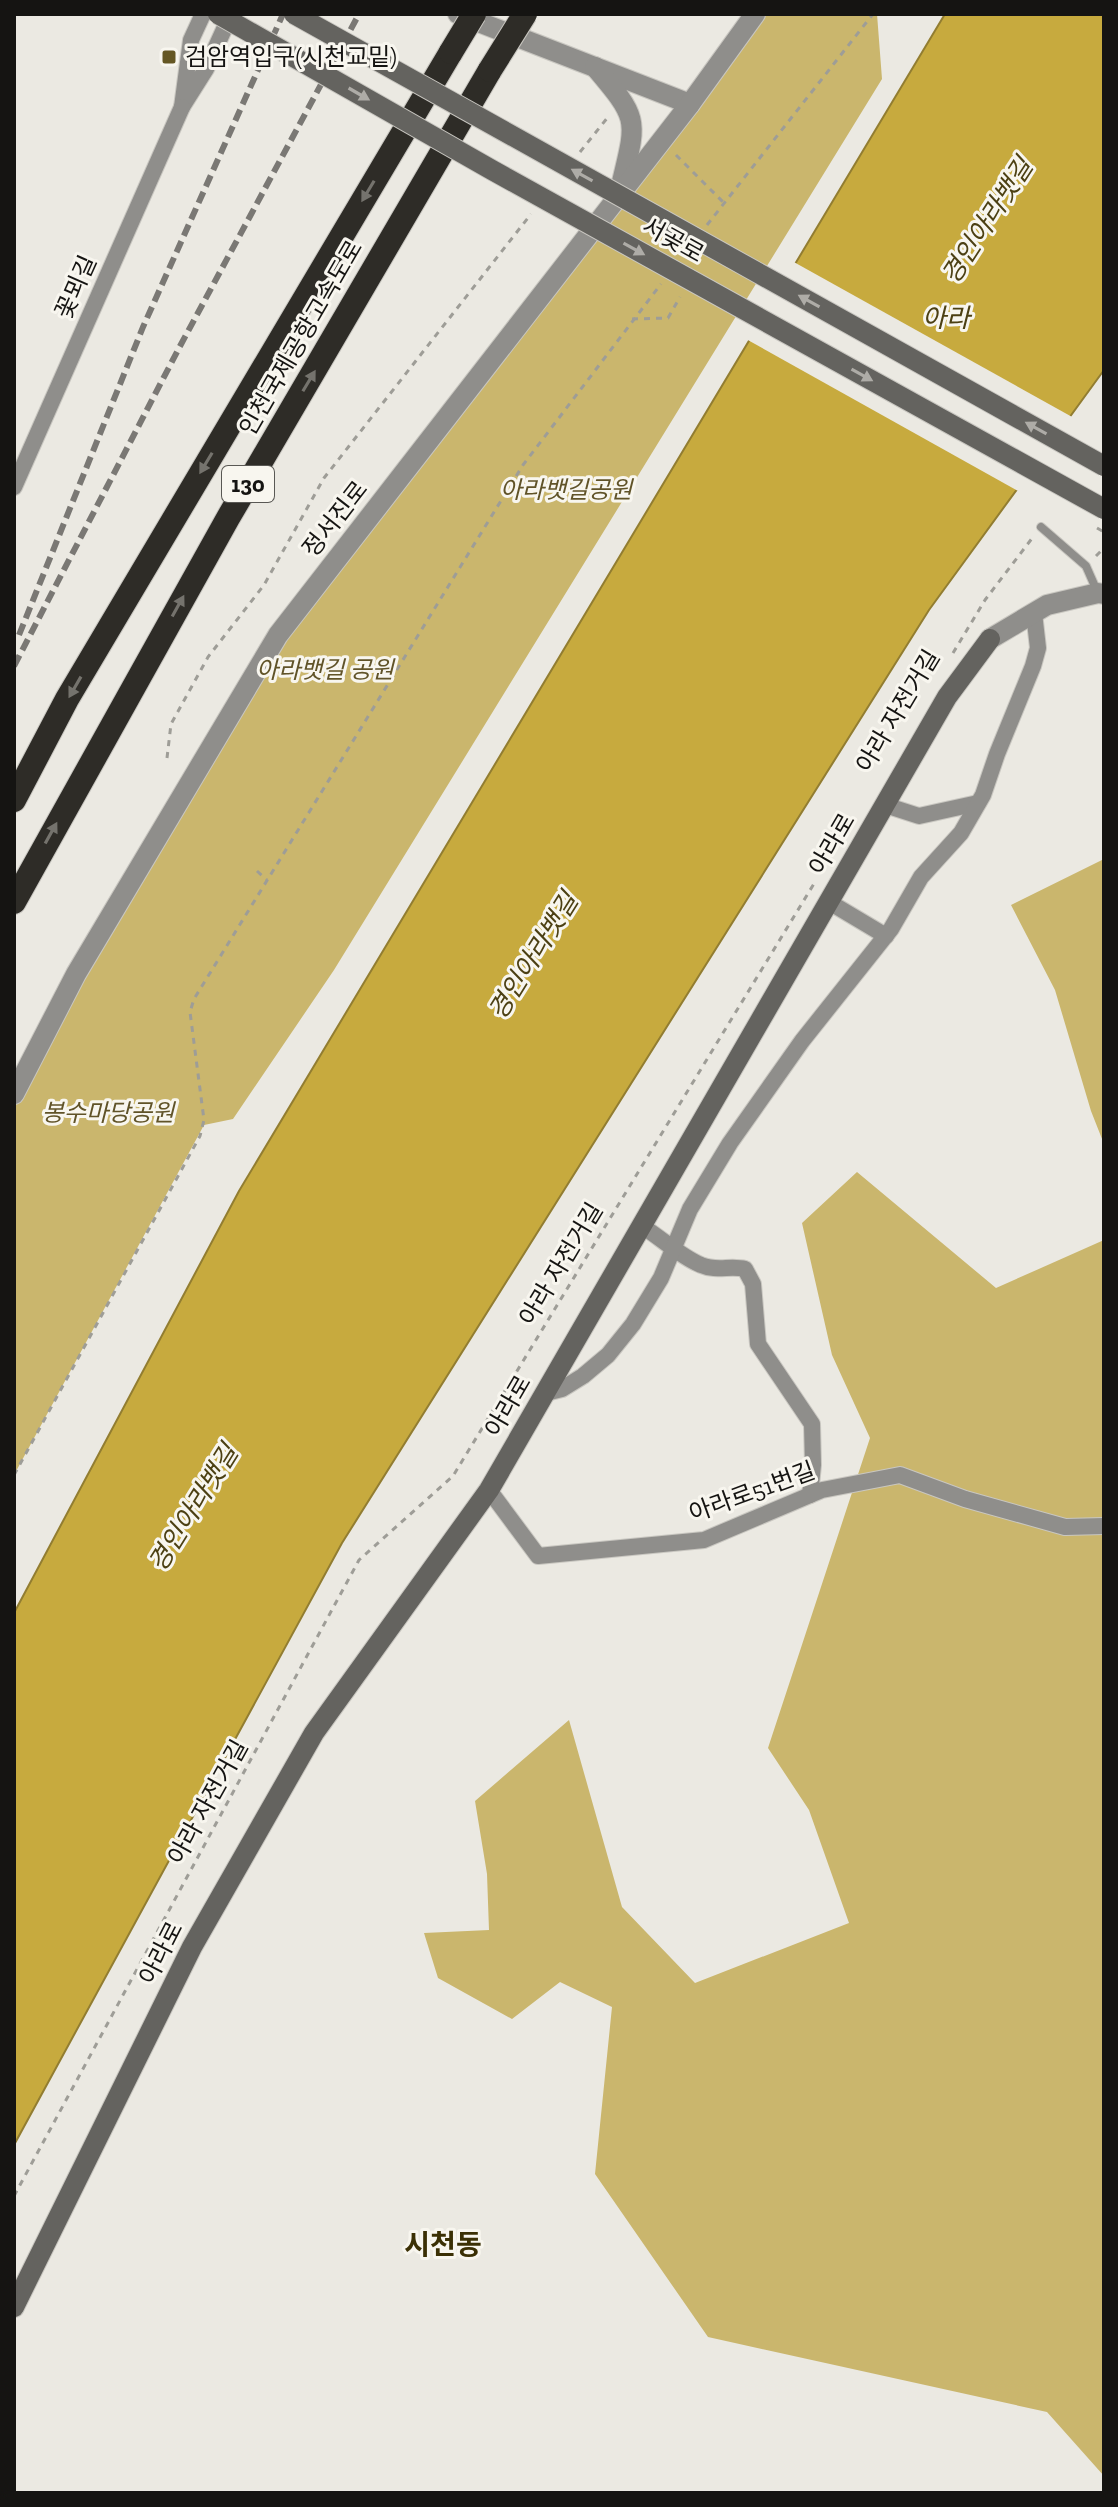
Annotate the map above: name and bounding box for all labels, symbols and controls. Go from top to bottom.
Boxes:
place label: 검암역입구(시천교밑) [185,42,397,71]
marker: 검암역입구(시천교밑) [160,48,178,66]
one-way arrow [348,87,370,101]
water label: 경인아라뱃길 [934,150,1041,290]
one-way arrow [571,168,593,182]
one-way arrow [361,180,375,202]
street label: 서곶로 [637,211,709,268]
street label: 인천국제공항고속도로 [233,235,368,441]
one-way arrow [623,242,646,255]
street label: 꽃뫼길 [49,251,102,323]
one-way arrow [798,295,820,309]
water label: 아라 [922,302,973,334]
one-way arrow [850,368,873,382]
one-way arrow [302,370,316,392]
one-way arrow [1025,421,1047,435]
one-way arrow [199,452,213,474]
road number: 130 [222,466,274,502]
street label: 정서진로 [296,475,373,562]
park label: 아라뱃길공원 [500,475,634,504]
one-way arrow [171,595,185,618]
street label: 아라 자전거길 [850,644,946,777]
park label: 아라뱃길 공원 [256,655,396,684]
one-way arrow [68,676,82,698]
street label: 아라로 [802,808,861,880]
one-way arrow [44,822,58,844]
water label: 경인아라뱃길 [481,885,586,1025]
park label: 봉수마당공원 [42,1098,176,1127]
street label: 아라 자전거길 [513,1197,609,1330]
street label: 아라로 [478,1370,537,1442]
water label: 경인아라뱃길 [141,1437,246,1577]
street label: 아라로51번길 [685,1455,819,1528]
street label: 아라 자전거길 [161,1734,254,1869]
street label: 아라로 [133,1917,189,1989]
district label: 시천동 [404,2228,482,2261]

